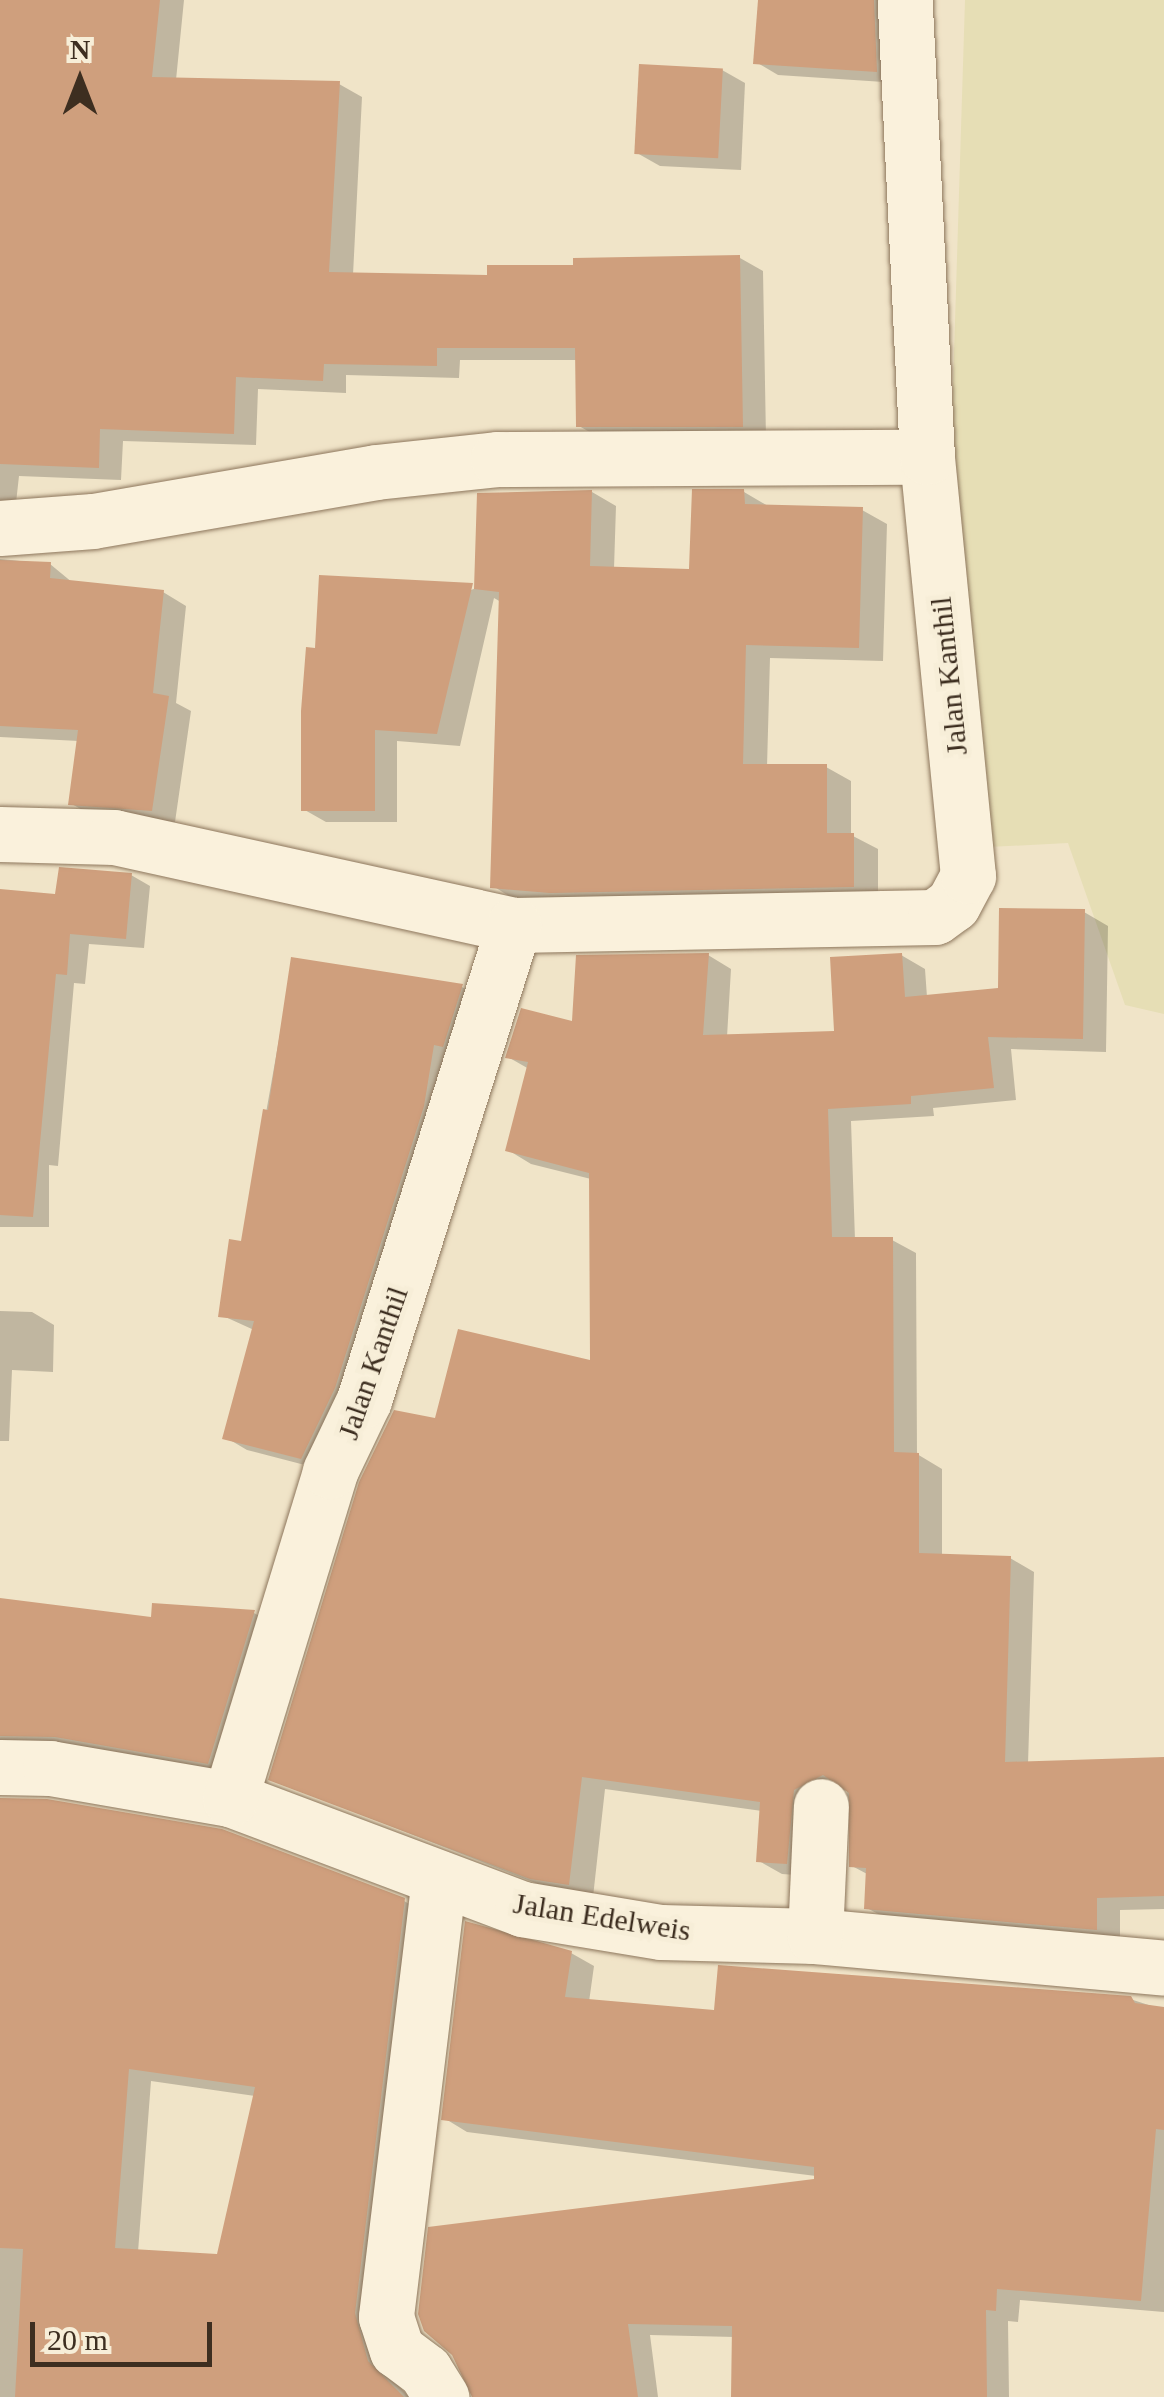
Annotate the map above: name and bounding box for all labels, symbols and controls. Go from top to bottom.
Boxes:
north arrow [30,30,130,130]
text: N [70,34,90,65]
street label: Jalan Kanthil [923,595,975,757]
street label: Jalan Kanthil [330,1282,416,1444]
street label: Jalan Edelweis [511,1885,693,1949]
scale bar [35,2302,218,2364]
text: 20 m [47,2323,108,2356]

